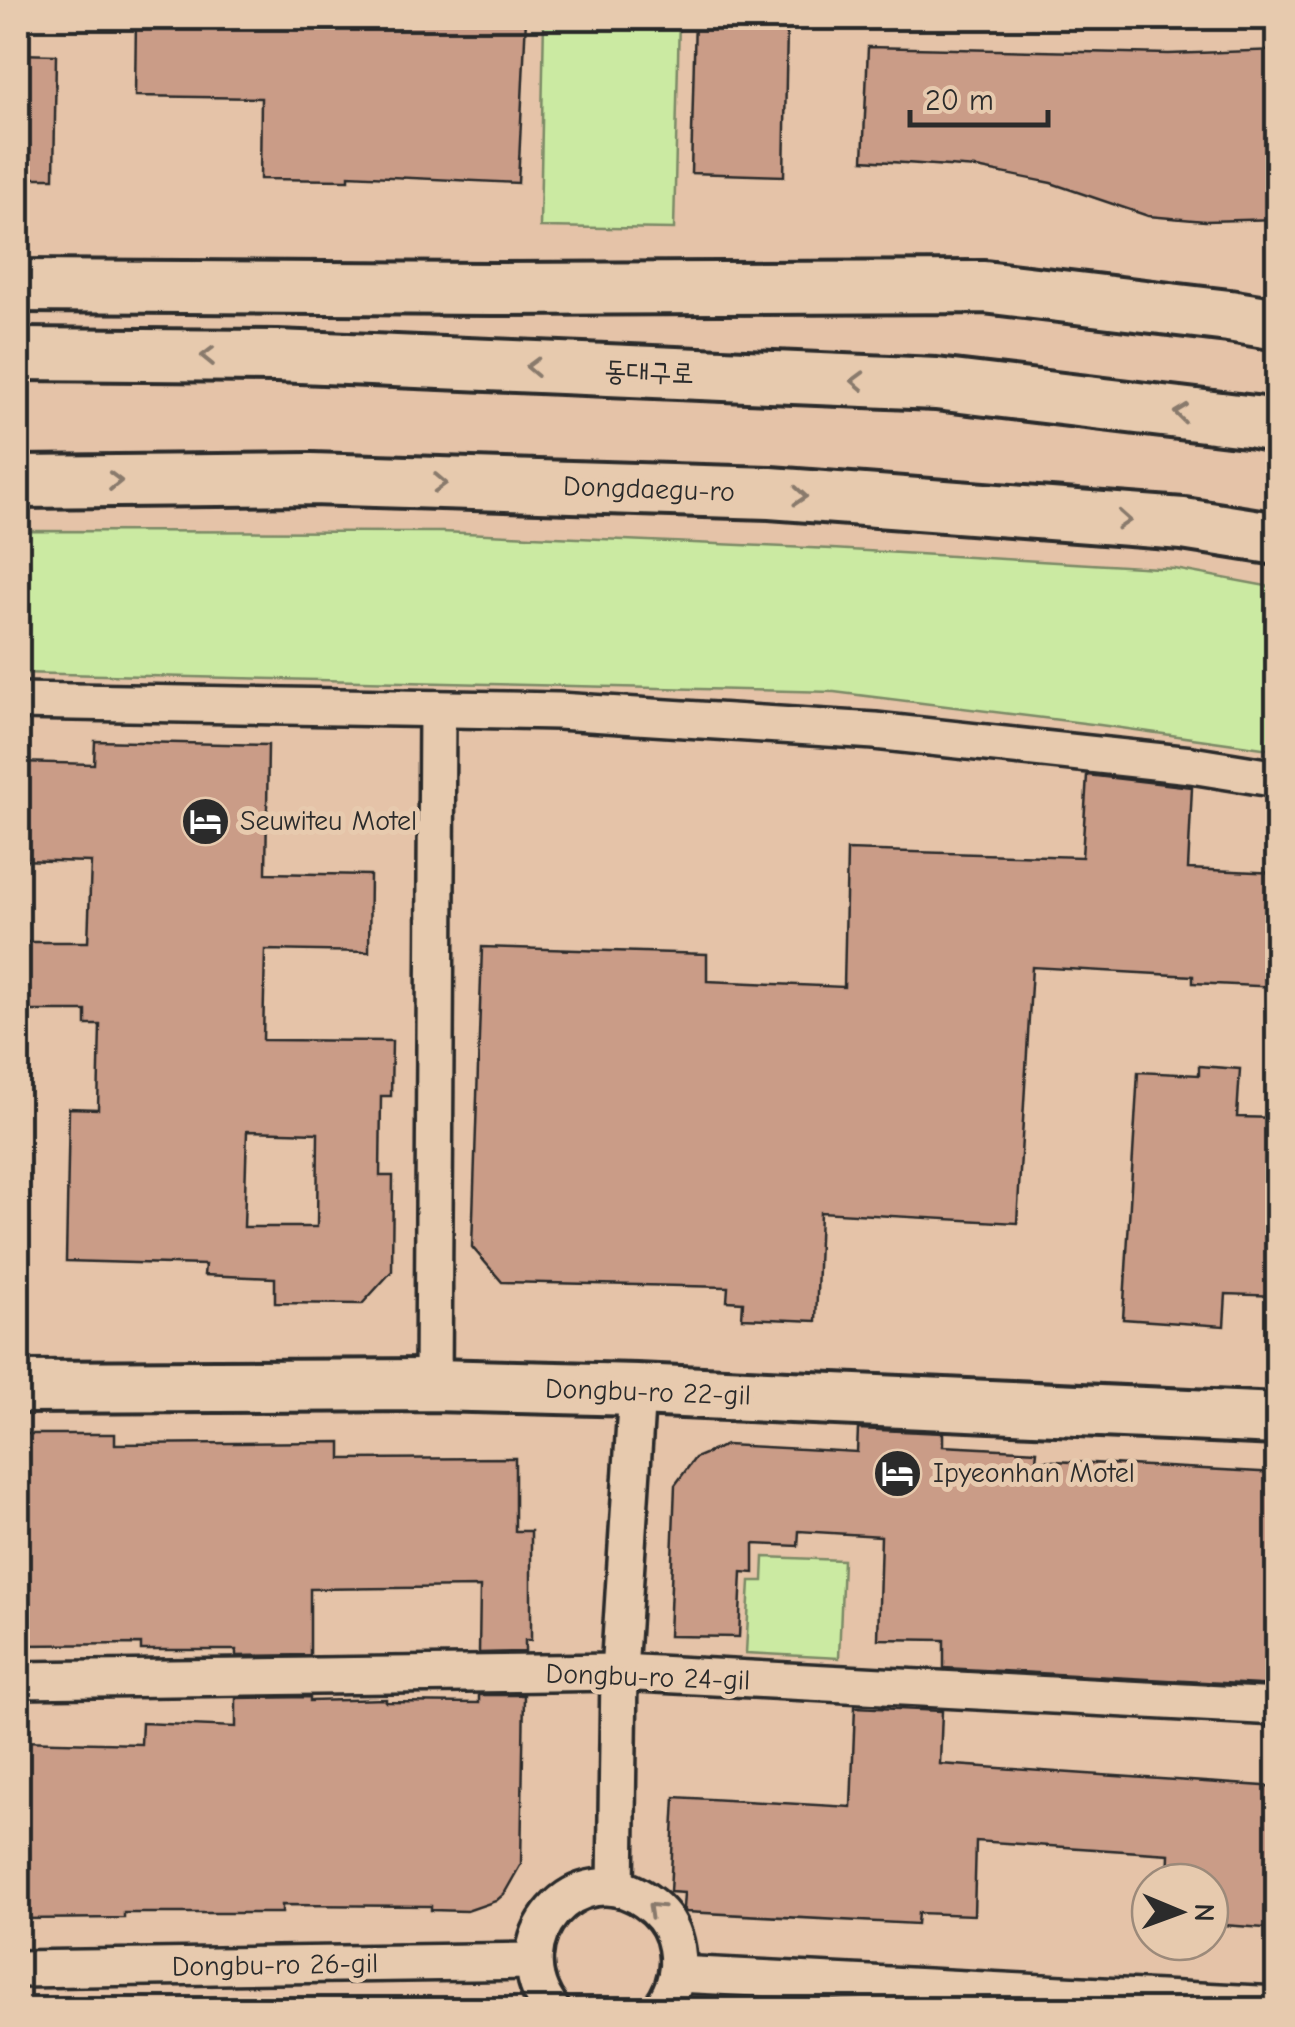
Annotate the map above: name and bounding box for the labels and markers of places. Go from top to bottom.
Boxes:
hotel icon: Seuwiteu Motel [179,795,231,847]
place label: Seuwiteu Motel [240,805,417,837]
hotel icon: Ipyeonhan Motel [872,1447,924,1499]
place label: Ipyeonhan Motel [933,1457,1135,1489]

